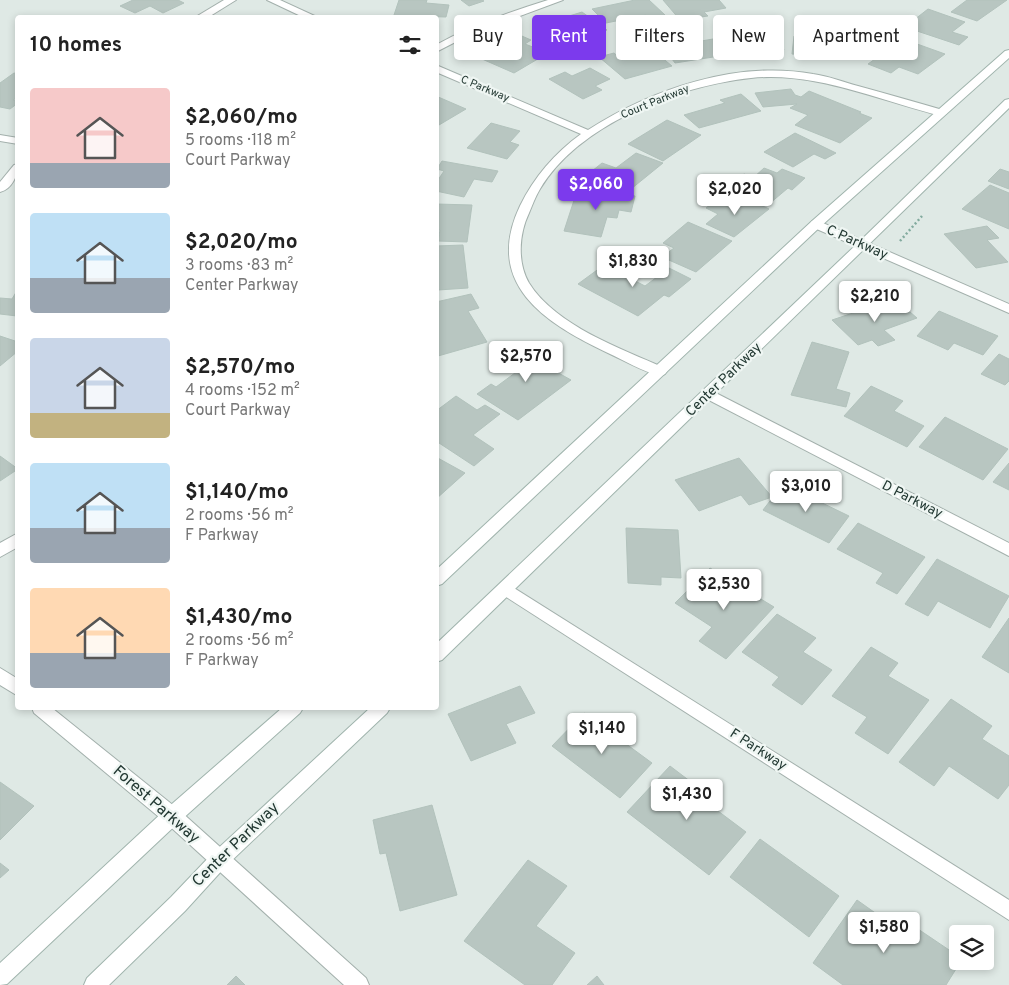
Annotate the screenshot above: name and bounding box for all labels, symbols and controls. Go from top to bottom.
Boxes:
chip: Buy [454,15,522,60]
chip: Rent [532,15,606,60]
chip: Filters [616,15,703,60]
chip: New [713,15,784,60]
chip: Apartment [794,15,918,60]
icon: filters [396,31,424,59]
text: 10 homes [30,32,122,59]
street label: C Parkway [459,72,512,106]
street label: Court Parkway [619,82,691,122]
text: $2,060/mo [185,104,298,131]
icon: home [70,108,130,168]
text: 5 rooms · 118 m² [185,131,296,151]
text: Court Parkway [185,151,291,171]
pin: $2,060 [555,168,637,211]
pin: $2,020 [694,174,776,216]
text: $2,060 [569,175,623,195]
text: $2,020 [708,180,762,200]
street label: C Parkway [824,222,890,264]
text: $2,020/mo [185,229,298,256]
icon: home [70,233,130,293]
pin: $1,830 [592,246,674,288]
text: $1,830 [608,252,658,272]
text: 3 rooms · 83 m² [185,256,293,276]
text: Center Parkway [185,276,299,296]
pin: $2,210 [834,280,916,323]
text: $2,210 [850,287,900,307]
street label: Center Parkway [682,339,766,421]
pin: $2,570 [485,340,567,383]
text: $2,570 [500,347,552,367]
text: $2,570/mo [185,354,295,381]
icon: home [70,358,130,418]
text: 4 rooms · 152 m² [185,381,300,401]
text: Court Parkway [185,401,291,421]
pin: $3,010 [765,470,847,513]
text: $3,010 [781,477,831,497]
street label: D Parkway [879,477,945,523]
text: $1,140/mo [185,479,289,506]
icon: home [70,483,130,543]
text: 2 rooms · 56 m² [185,506,294,526]
text: F Parkway [185,526,259,546]
pin: $2,530 [683,568,765,611]
text: $2,530 [697,575,751,595]
text: $1,430/mo [185,604,293,631]
icon: home [70,608,130,668]
text: 2 rooms · 56 m² [185,631,294,651]
text: F Parkway [185,651,259,671]
pin: $1,140 [561,712,643,755]
text: $1,140 [578,719,626,739]
street label: F Parkway [726,725,790,775]
street label: Forest Parkway [108,762,204,848]
pin: $1,430 [646,778,728,821]
text: $1,430 [662,785,712,805]
street label: Center Parkway [188,798,284,892]
pin: $1,580 [843,912,925,954]
text: $1,580 [859,918,909,938]
map controls [949,925,994,970]
button: layers [949,925,994,970]

